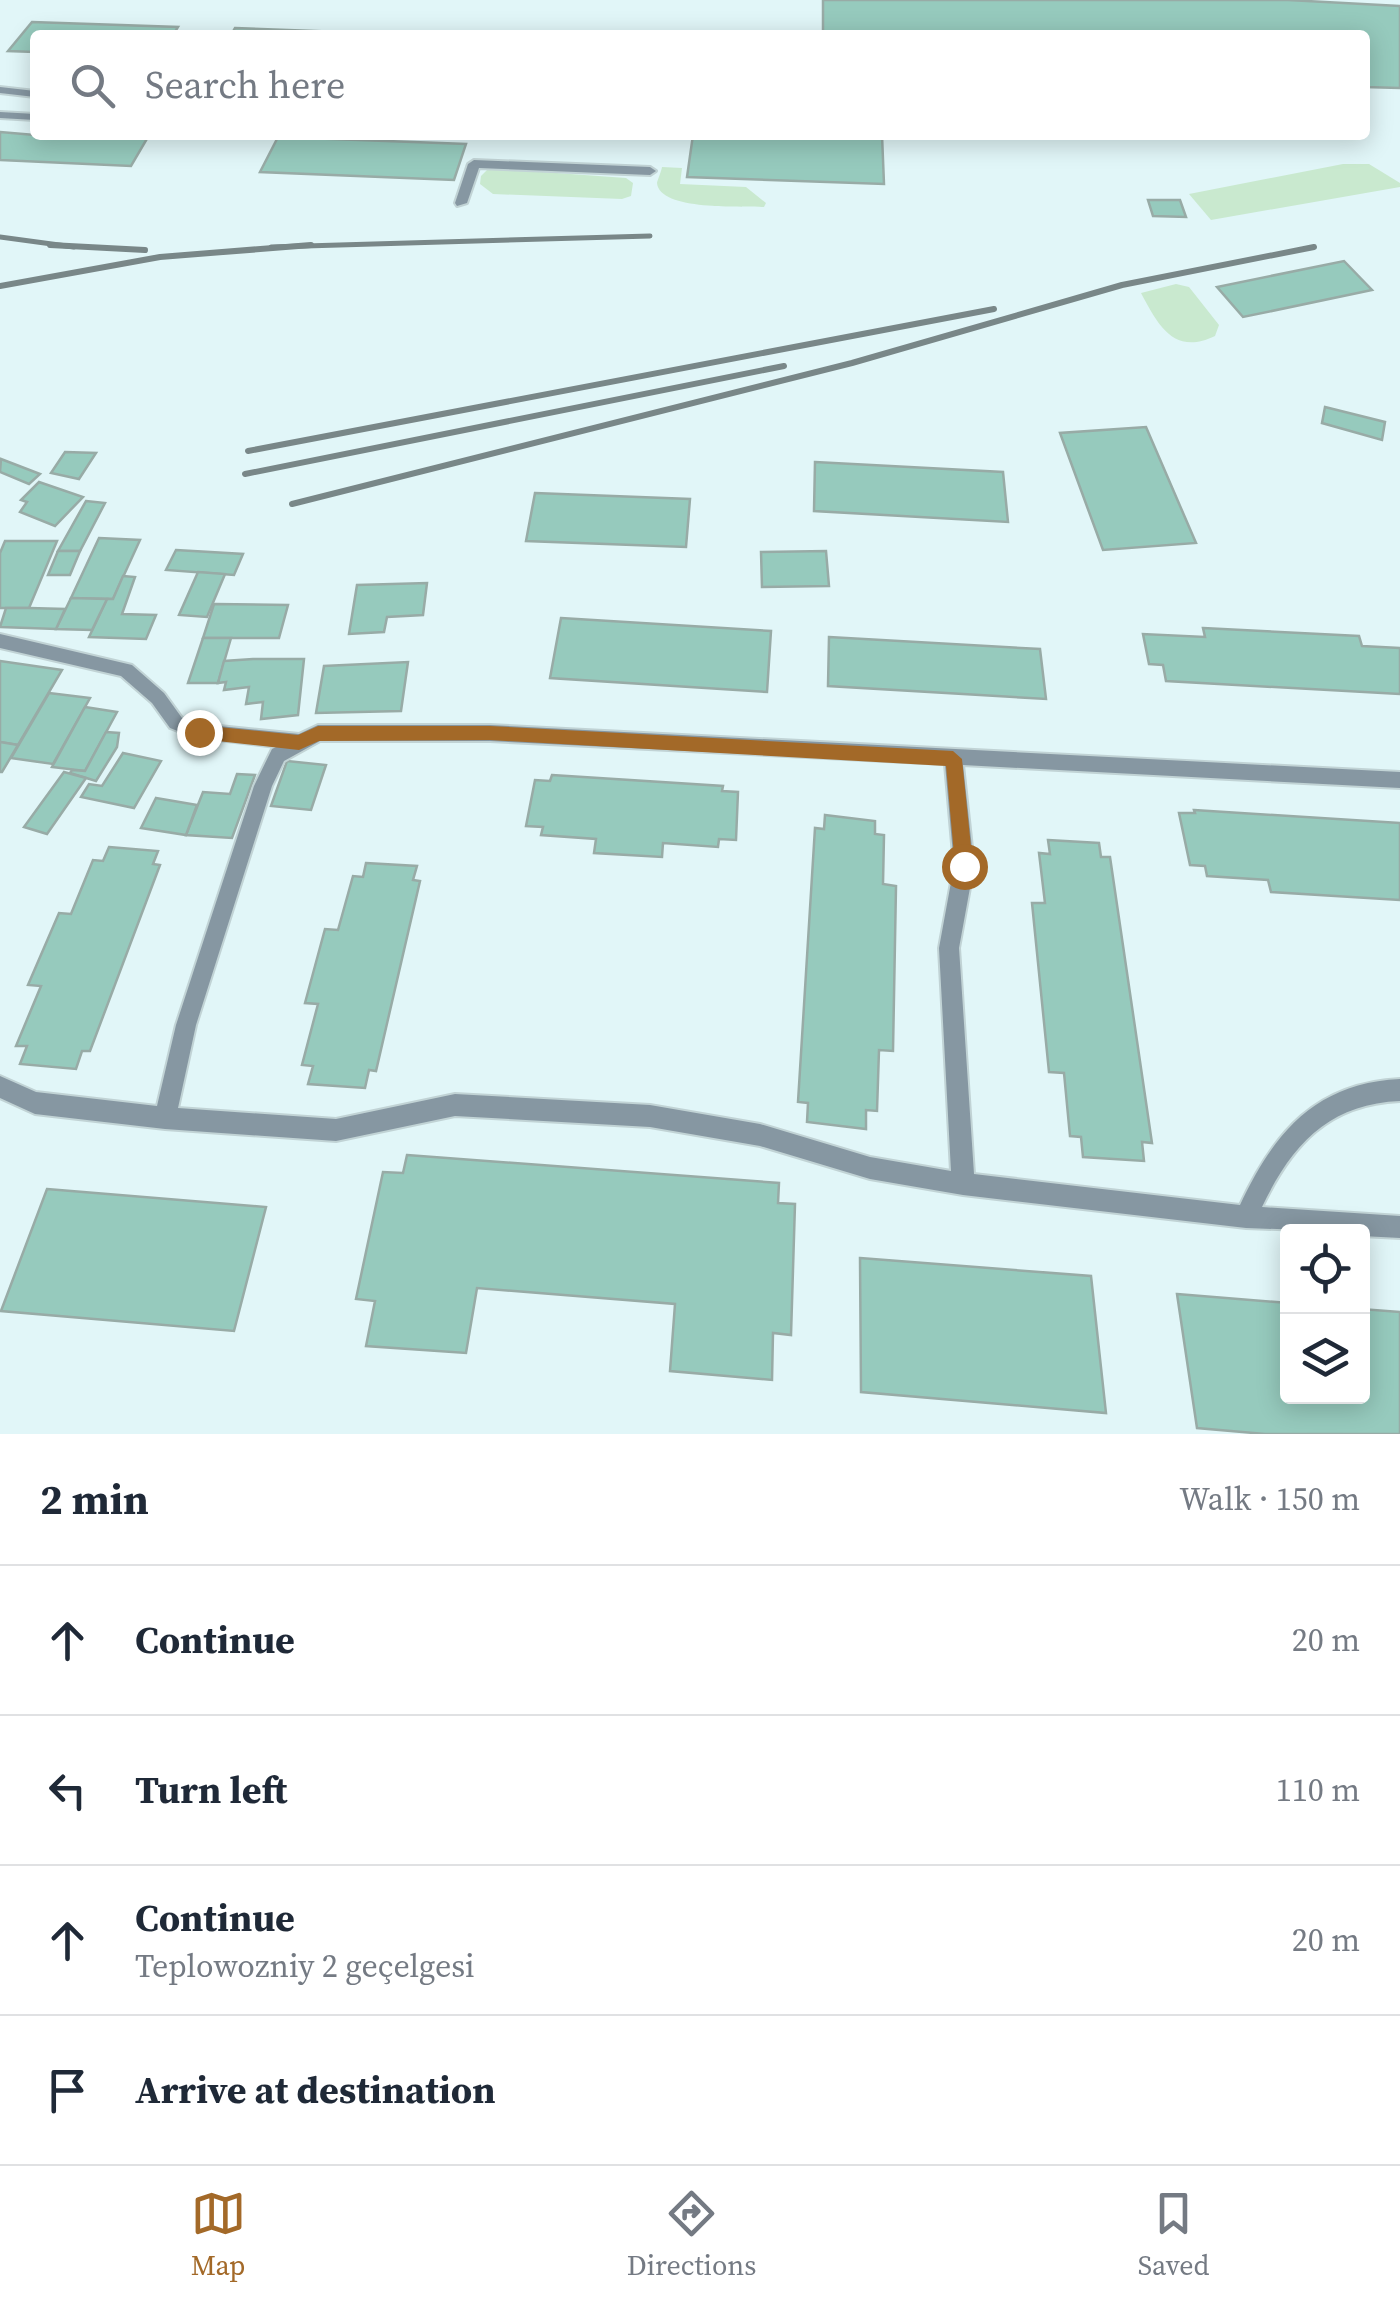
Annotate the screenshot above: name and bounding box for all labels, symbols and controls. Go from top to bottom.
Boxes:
search box [30,30,1370,140]
icon: search [65,58,120,113]
text: Search here [145,59,345,111]
route end [177,710,223,756]
route start [942,844,988,890]
map controls [1280,1224,1370,1404]
button: locate [1280,1224,1370,1314]
button: layers [1280,1314,1370,1404]
text: 2 min [40,1470,149,1528]
text: Walk · 150 m [1179,1477,1360,1521]
icon: ahead [40,1613,95,1668]
text: Continue [135,1614,295,1666]
text: 20 m [1292,1618,1360,1662]
icon: left [40,1763,95,1818]
text: Turn left [135,1764,287,1816]
text: 110 m [1276,1768,1360,1812]
text: Continue [135,1892,295,1944]
icon: ahead [40,1913,95,1968]
text: 20 m [1292,1918,1360,1962]
text: Teplowozniy 2 geçelgesi [135,1944,475,1988]
icon: arrive [40,2063,95,2118]
text: Arrive at destination [135,2064,496,2116]
tab: Map [191,2186,246,2284]
tab: Directions [627,2186,756,2284]
tab: Saved [1138,2186,1209,2284]

